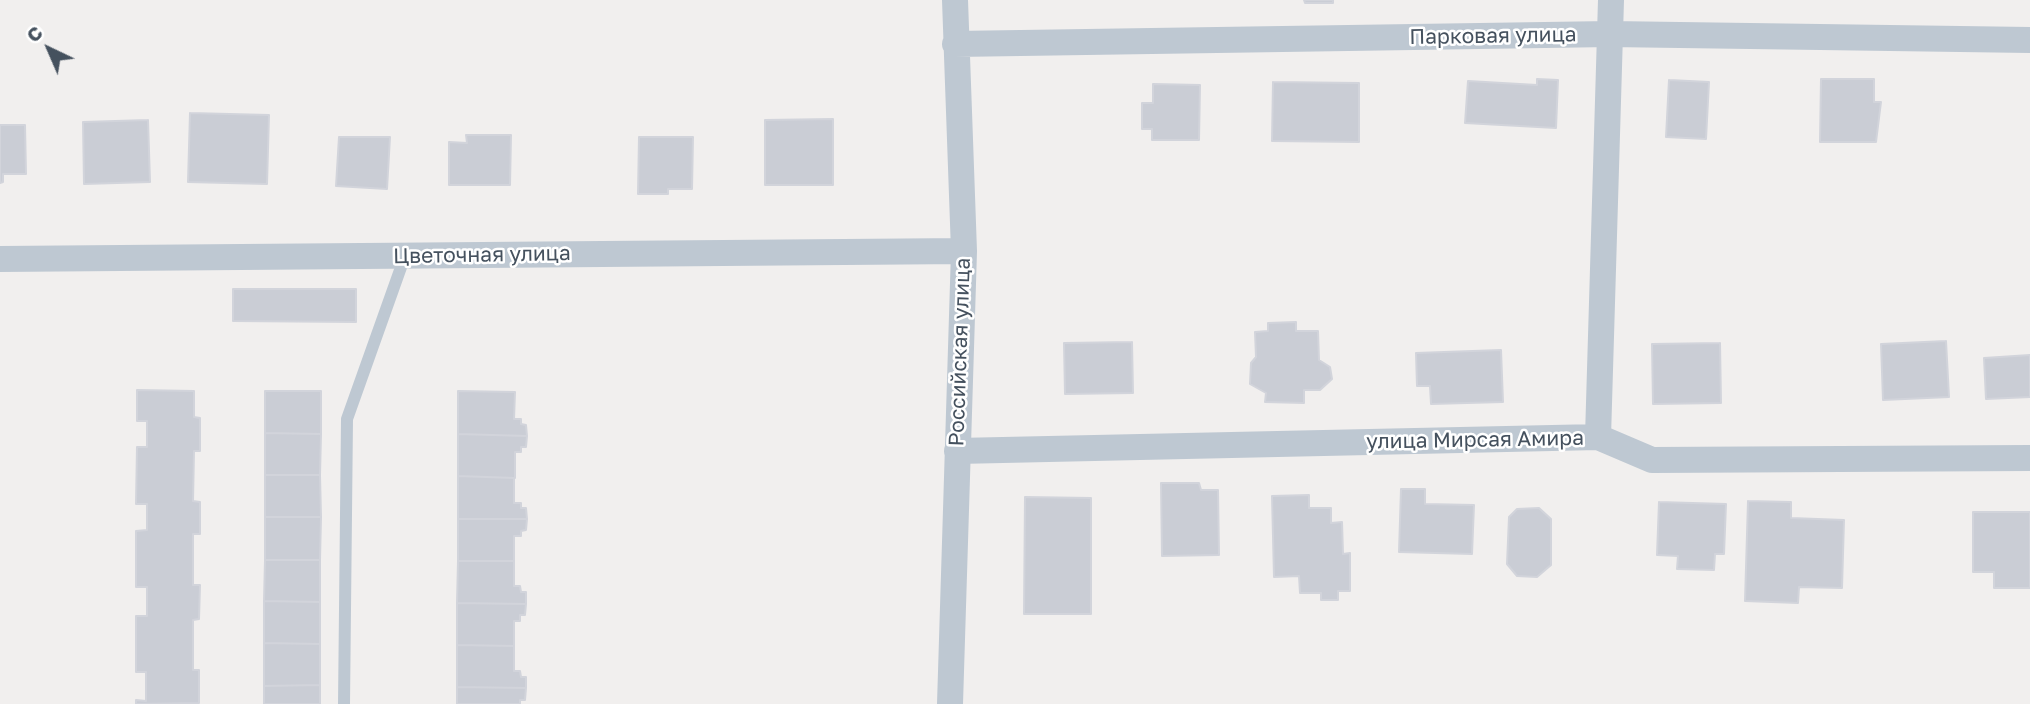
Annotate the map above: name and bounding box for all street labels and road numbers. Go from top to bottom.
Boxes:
street label: Парковая улица [1409,22,1577,50]
street label: Цветочная улица [393,241,571,269]
street label: Российская улица [944,257,976,447]
street label: улица Мирсая Амира [1366,426,1584,454]

